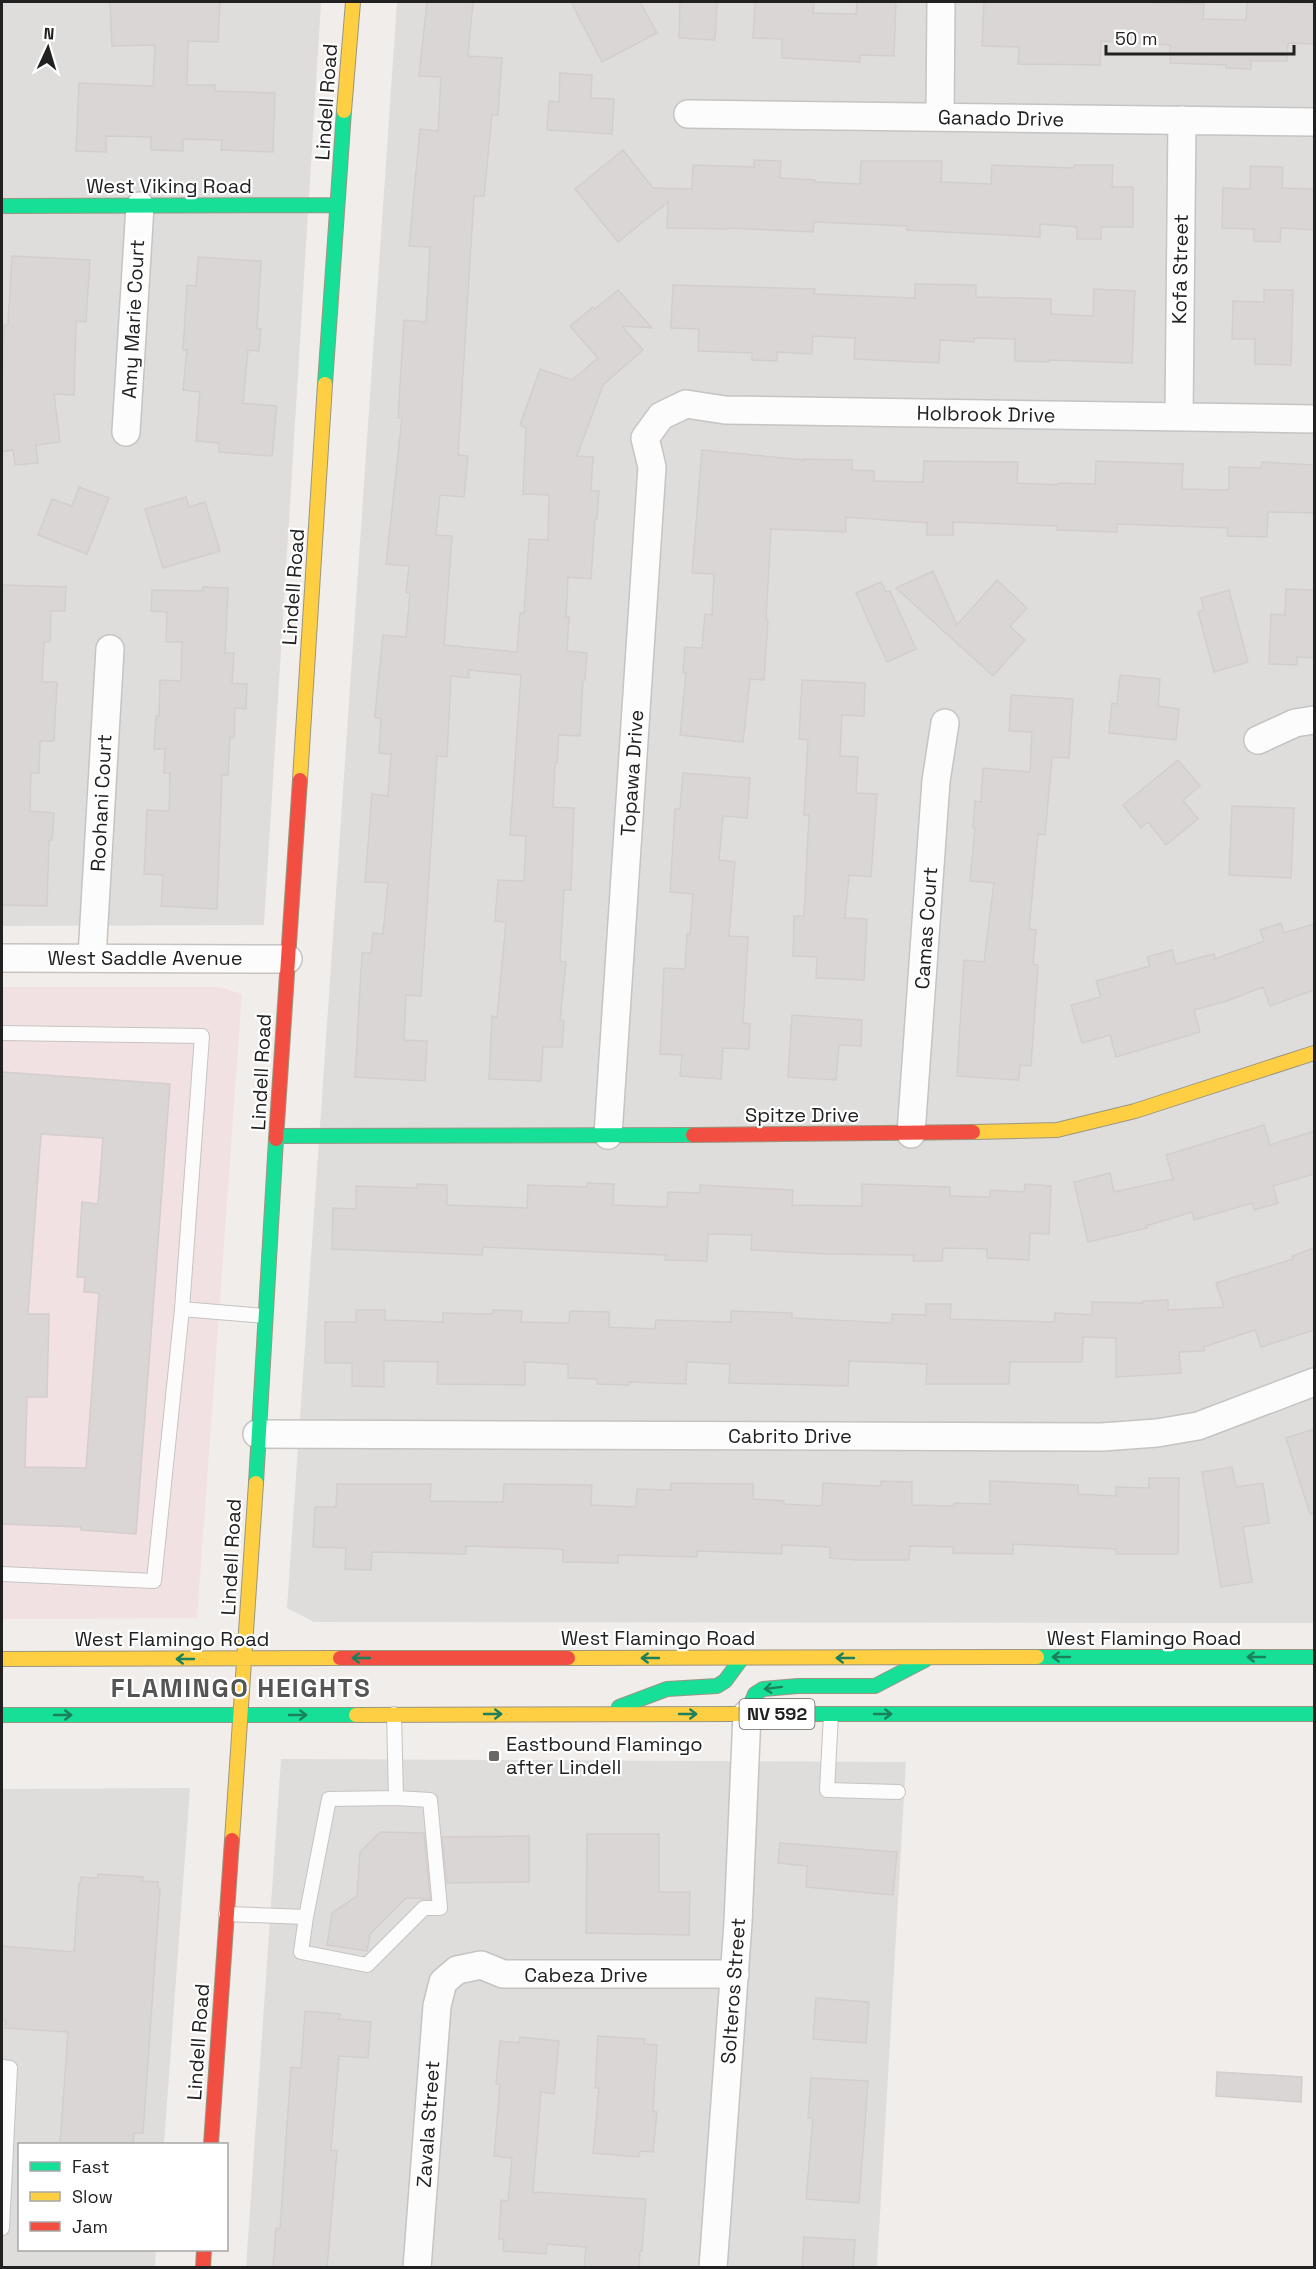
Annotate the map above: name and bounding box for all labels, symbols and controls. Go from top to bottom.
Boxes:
north arrow [18,18,78,78]
scale bar [1106,18,1294,56]
text: N [43,23,55,44]
text: 50 m [1115,27,1157,50]
street label: Lindell Road [309,43,343,161]
street label: Ganado Drive [938,104,1064,132]
street label: West Viking Road [86,173,252,199]
street label: Kofa Street [1166,214,1194,324]
street label: Amy Marie Court [116,239,150,399]
street label: Holbrook Drive [916,400,1056,428]
street label: Lindell Road [276,528,310,646]
street label: Topawa Drive [615,709,649,837]
street label: Roohani Court [84,734,118,872]
street label: Camas Court [909,866,943,990]
street label: West Saddle Avenue [47,945,243,971]
street label: Lindell Road [245,1013,277,1131]
street label: Spitze Drive [745,1102,859,1128]
street label: Cabrito Drive [728,1423,852,1449]
street label: Lindell Road [215,1498,247,1616]
street label: West Flamingo Road [561,1625,755,1651]
street label: West Flamingo Road [1047,1625,1241,1651]
street label: West Flamingo Road [75,1626,269,1652]
one-way arrow [1247,1651,1267,1663]
one-way arrow [351,1652,371,1664]
one-way arrow [641,1652,661,1664]
one-way arrow [836,1652,856,1664]
one-way arrow [1052,1652,1072,1663]
one-way arrow [176,1653,196,1665]
district label: FLAMINGO HEIGHTS [111,1671,371,1705]
one-way arrow [763,1682,783,1693]
road number: NV 592 [740,1699,814,1729]
one-way arrow [483,1708,503,1720]
one-way arrow [678,1708,698,1720]
one-way arrow [873,1708,893,1720]
one-way arrow [52,1709,72,1721]
one-way arrow [288,1709,308,1721]
place label: Eastbound Flamingo after Lindell [506,1731,703,1780]
marker: Eastbound Flamingo after Lindell [487,1749,501,1763]
street label: Solteros Street [715,1917,751,2065]
street label: Cabeza Drive [524,1962,648,1988]
street label: Lindell Road [181,1983,215,2101]
street label: Zavala Street [411,2060,445,2188]
legend [18,2143,228,2251]
text: Fast [72,2155,109,2178]
text: Slow [72,2185,113,2208]
text: Jam [72,2215,108,2238]

